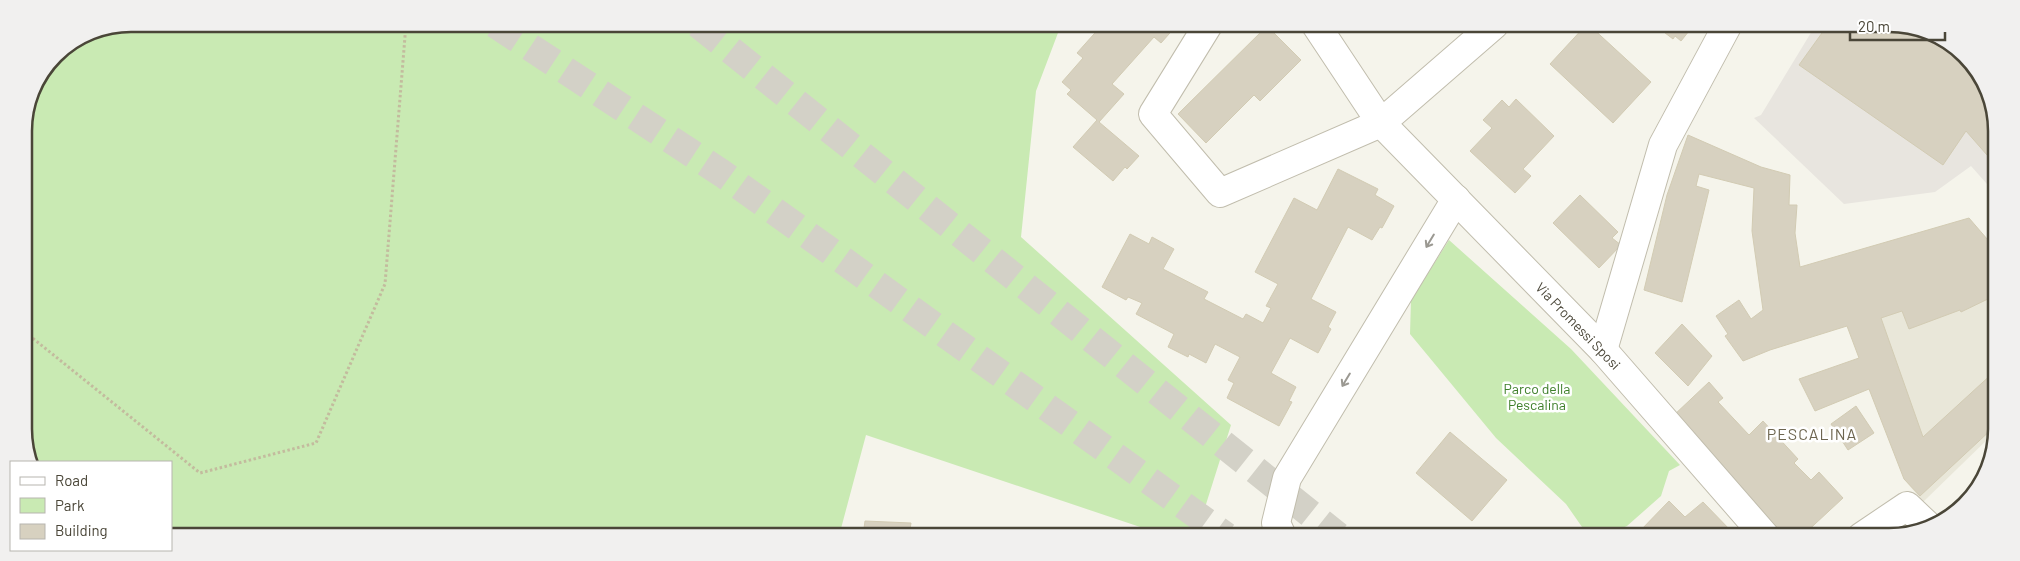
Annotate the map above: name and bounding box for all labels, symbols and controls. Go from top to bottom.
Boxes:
scale bar [1850,10,1945,42]
text: 20 m [1858,17,1890,35]
one-way arrow [1425,234,1435,248]
street label: Via Promessi Sposi [1532,278,1624,373]
one-way arrow [1341,373,1351,387]
park label: Parco della Pescalina [1504,380,1570,413]
district label: PESCALINA [1767,424,1857,443]
legend [10,461,172,551]
text: Road [55,471,88,489]
text: Park [55,496,85,514]
text: Building [55,521,108,539]

